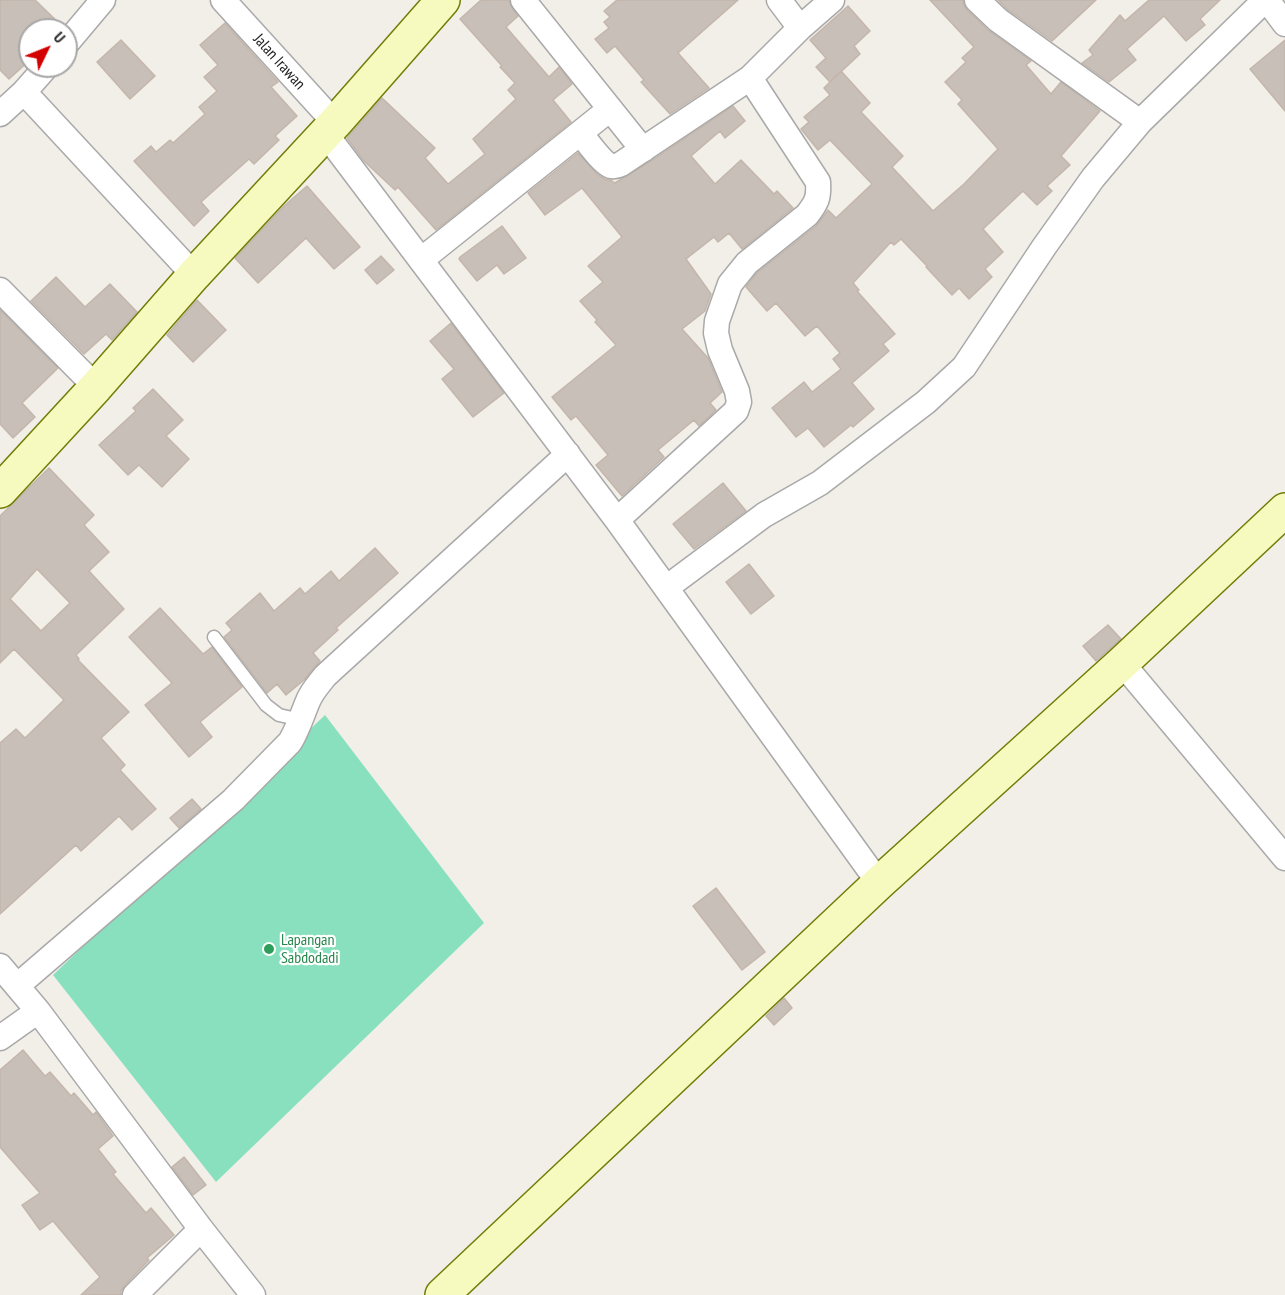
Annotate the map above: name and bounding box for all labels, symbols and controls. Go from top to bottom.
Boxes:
north arrow [18,18,78,78]
text: U [50,27,70,47]
street label: Jalan Irawan [249,30,309,94]
place label: Lapangan Sabdodadi [281,930,339,968]
marker: Lapangan Sabdodadi [262,942,276,956]

